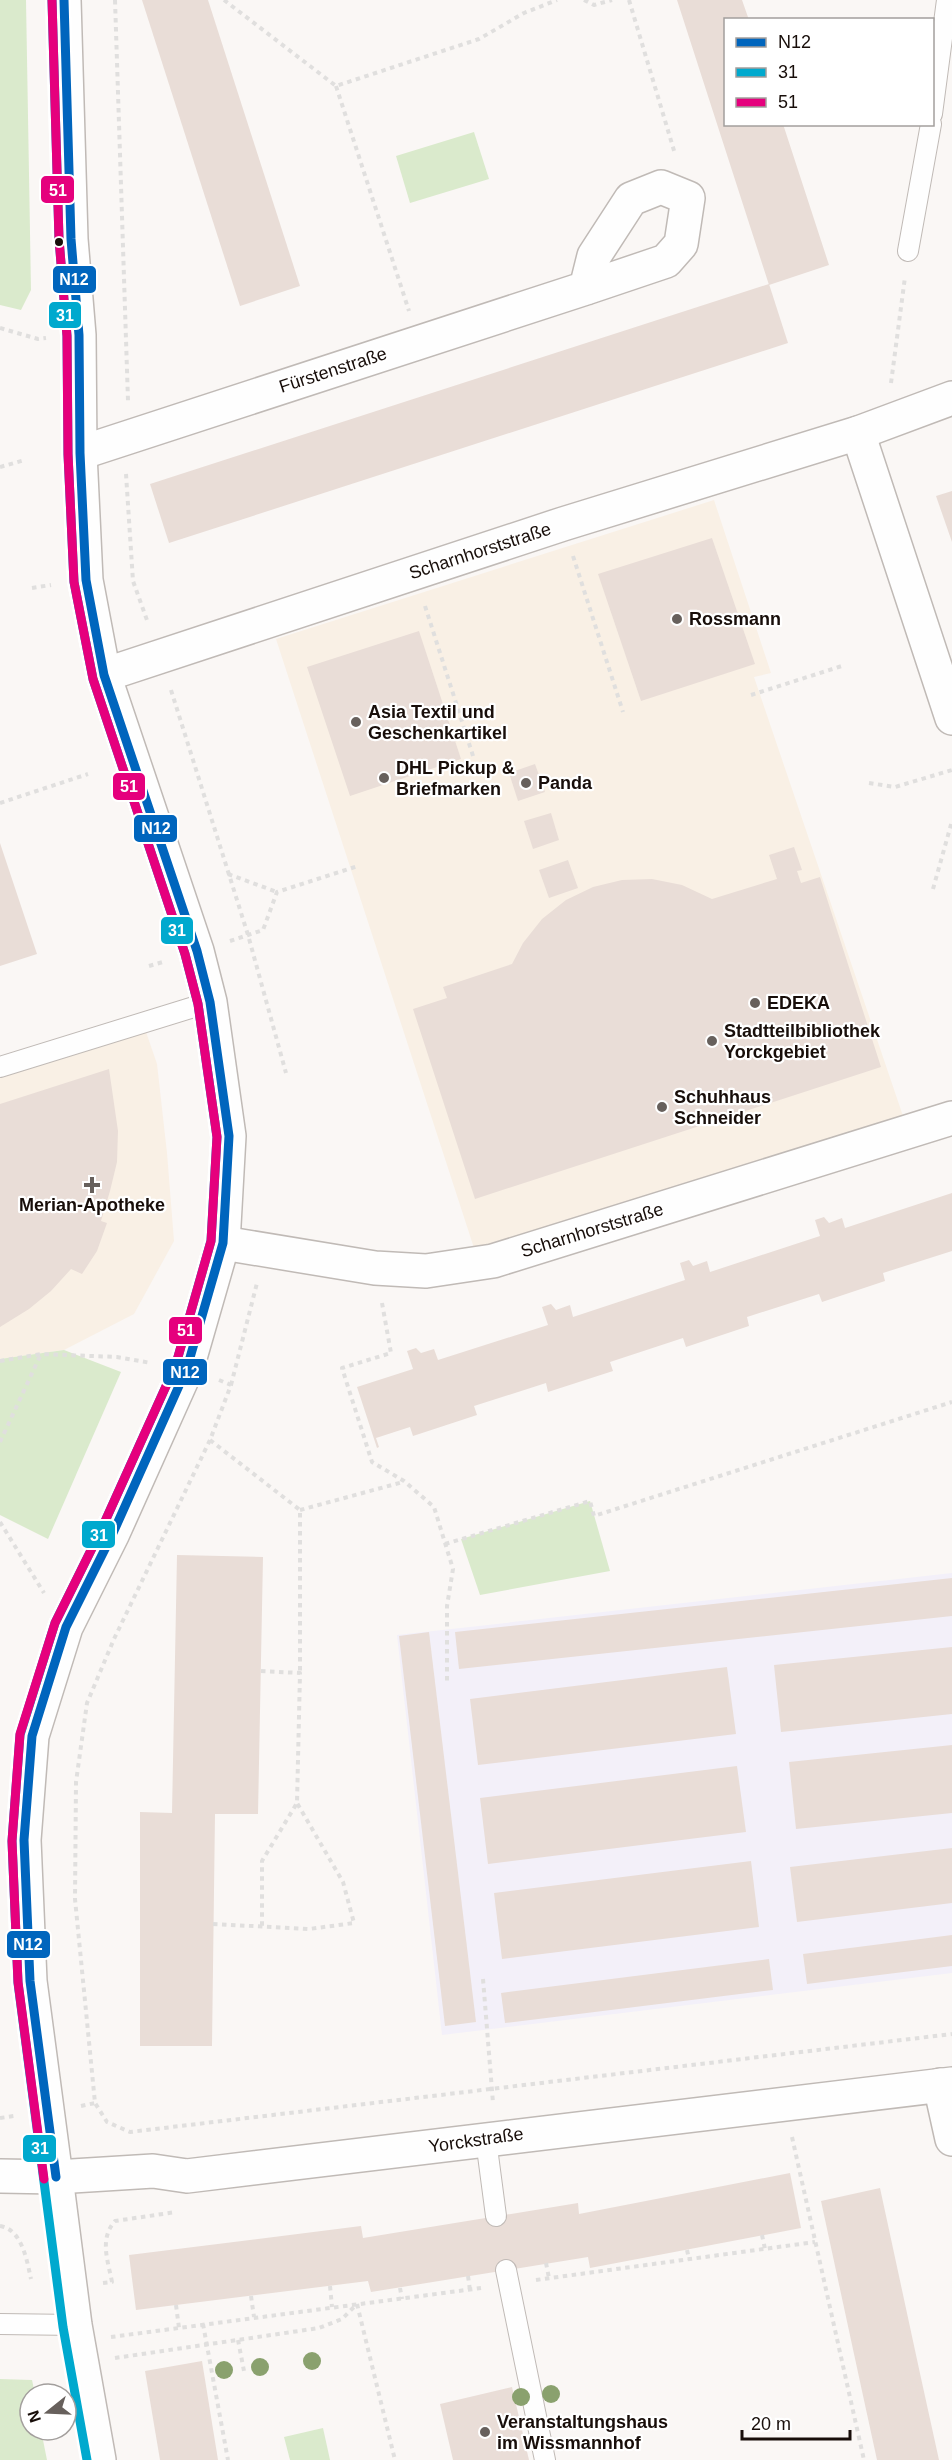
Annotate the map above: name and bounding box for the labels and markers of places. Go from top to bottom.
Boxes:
unlabelled marker [53,236,65,248]
place label: Rossmann [689,609,781,629]
marker: Rossmann [670,612,684,626]
place label: Asia Textil und Geschenkartikel [368,702,507,743]
marker: Asia Textil und Geschenkartikel [349,715,363,729]
place label: DHL Pickup & Briefmarken [396,758,515,799]
marker: DHL Pickup & Briefmarken [377,771,391,785]
place label: Panda [538,773,593,793]
marker: Panda [519,776,533,790]
place label: EDEKA [767,993,830,1013]
marker: EDEKA [748,996,762,1010]
place label: Stadtteilbibliothek Yorckgebiet [724,1021,881,1062]
marker: Stadtteilbibliothek Yorckgebiet [705,1034,719,1048]
place label: Schuhhaus Schneider [674,1087,771,1128]
marker: Schuhhaus Schneider [655,1100,669,1114]
marker: Merian-Apotheke [85,1178,99,1192]
place label: Merian-Apotheke [19,1195,165,1215]
place label: Veranstaltungshaus im Wissmannhof [497,2412,668,2453]
marker: Veranstaltungshaus im Wissmannhof [478,2425,492,2439]

